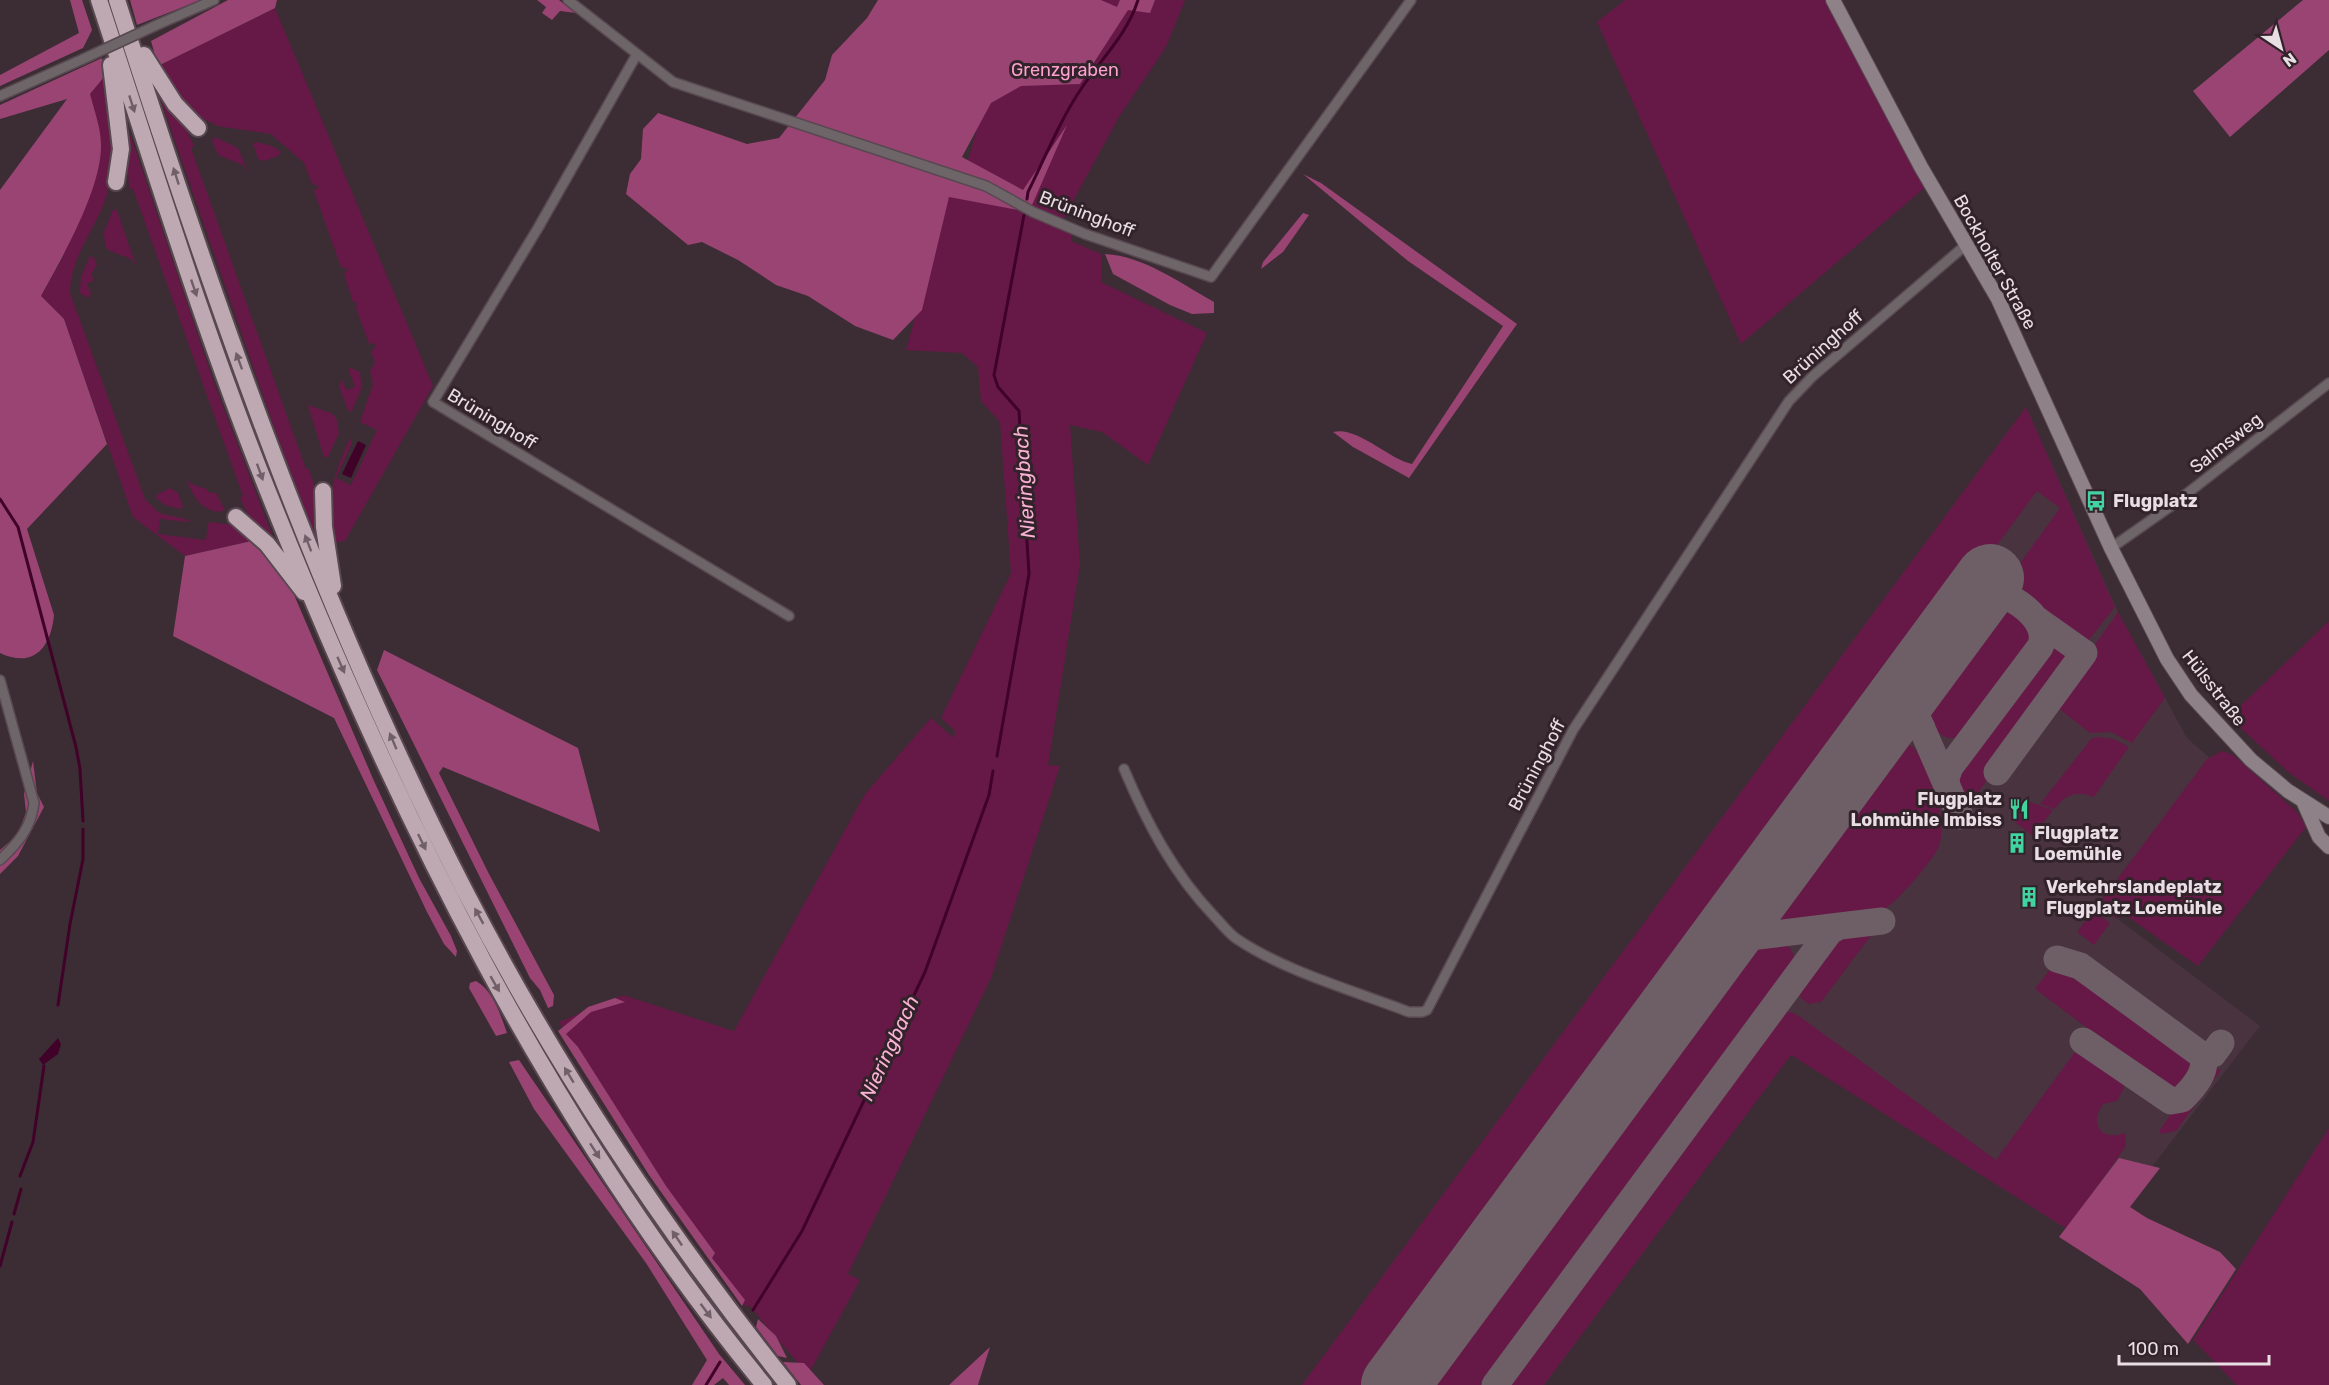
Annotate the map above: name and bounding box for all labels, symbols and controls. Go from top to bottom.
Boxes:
north arrow [2251,18,2311,78]
text: N [2279,49,2300,71]
park label: Grenzgraben [1011,59,1119,81]
one-way arrow [127,95,137,113]
one-way arrow [171,167,180,185]
street label: Brüninghoff [1036,186,1138,242]
street label: Bockholter Straße [1949,191,2041,333]
one-way arrow [190,279,200,297]
street label: Brüninghoff [1778,305,1868,389]
one-way arrow [234,352,244,370]
street label: Brüninghoff [443,384,541,455]
street label: Salmsweg [2186,408,2266,478]
water label: Nieringbach [1008,425,1040,539]
one-way arrow [256,463,266,481]
bus stop icon: Flugplatz [2084,489,2108,513]
place label: Flugplatz [2113,490,2198,512]
one-way arrow [303,534,312,552]
street label: Hülsstraße [2177,645,2251,731]
one-way arrow [337,656,346,673]
street label: Brüninghoff [1504,715,1571,814]
one-way arrow [388,732,397,750]
place label: Flugplatz Lohmühle Imbiss [1851,788,2002,831]
restaurant icon: Flugplatz Lohmühle Imbiss [2007,797,2031,821]
place label: Flugplatz Loemühle [2034,822,2122,865]
building icon: Flugplatz Loemühle [2005,831,2029,855]
one-way arrow [417,834,427,851]
place label: Verkehrslandeplatz Flugplatz Loemühle [2046,876,2223,919]
building icon: Verkehrslandeplatz Flugplatz Loemühle [2017,885,2041,909]
one-way arrow [474,907,484,924]
one-way arrow [490,976,500,993]
water label: Nieringbach [854,992,924,1104]
one-way arrow [564,1067,575,1083]
one-way arrow [590,1143,601,1159]
one-way arrow [671,1230,682,1246]
one-way arrow [700,1303,713,1319]
scale bar [2119,1328,2269,1366]
text: 100 m [2128,1338,2179,1360]

